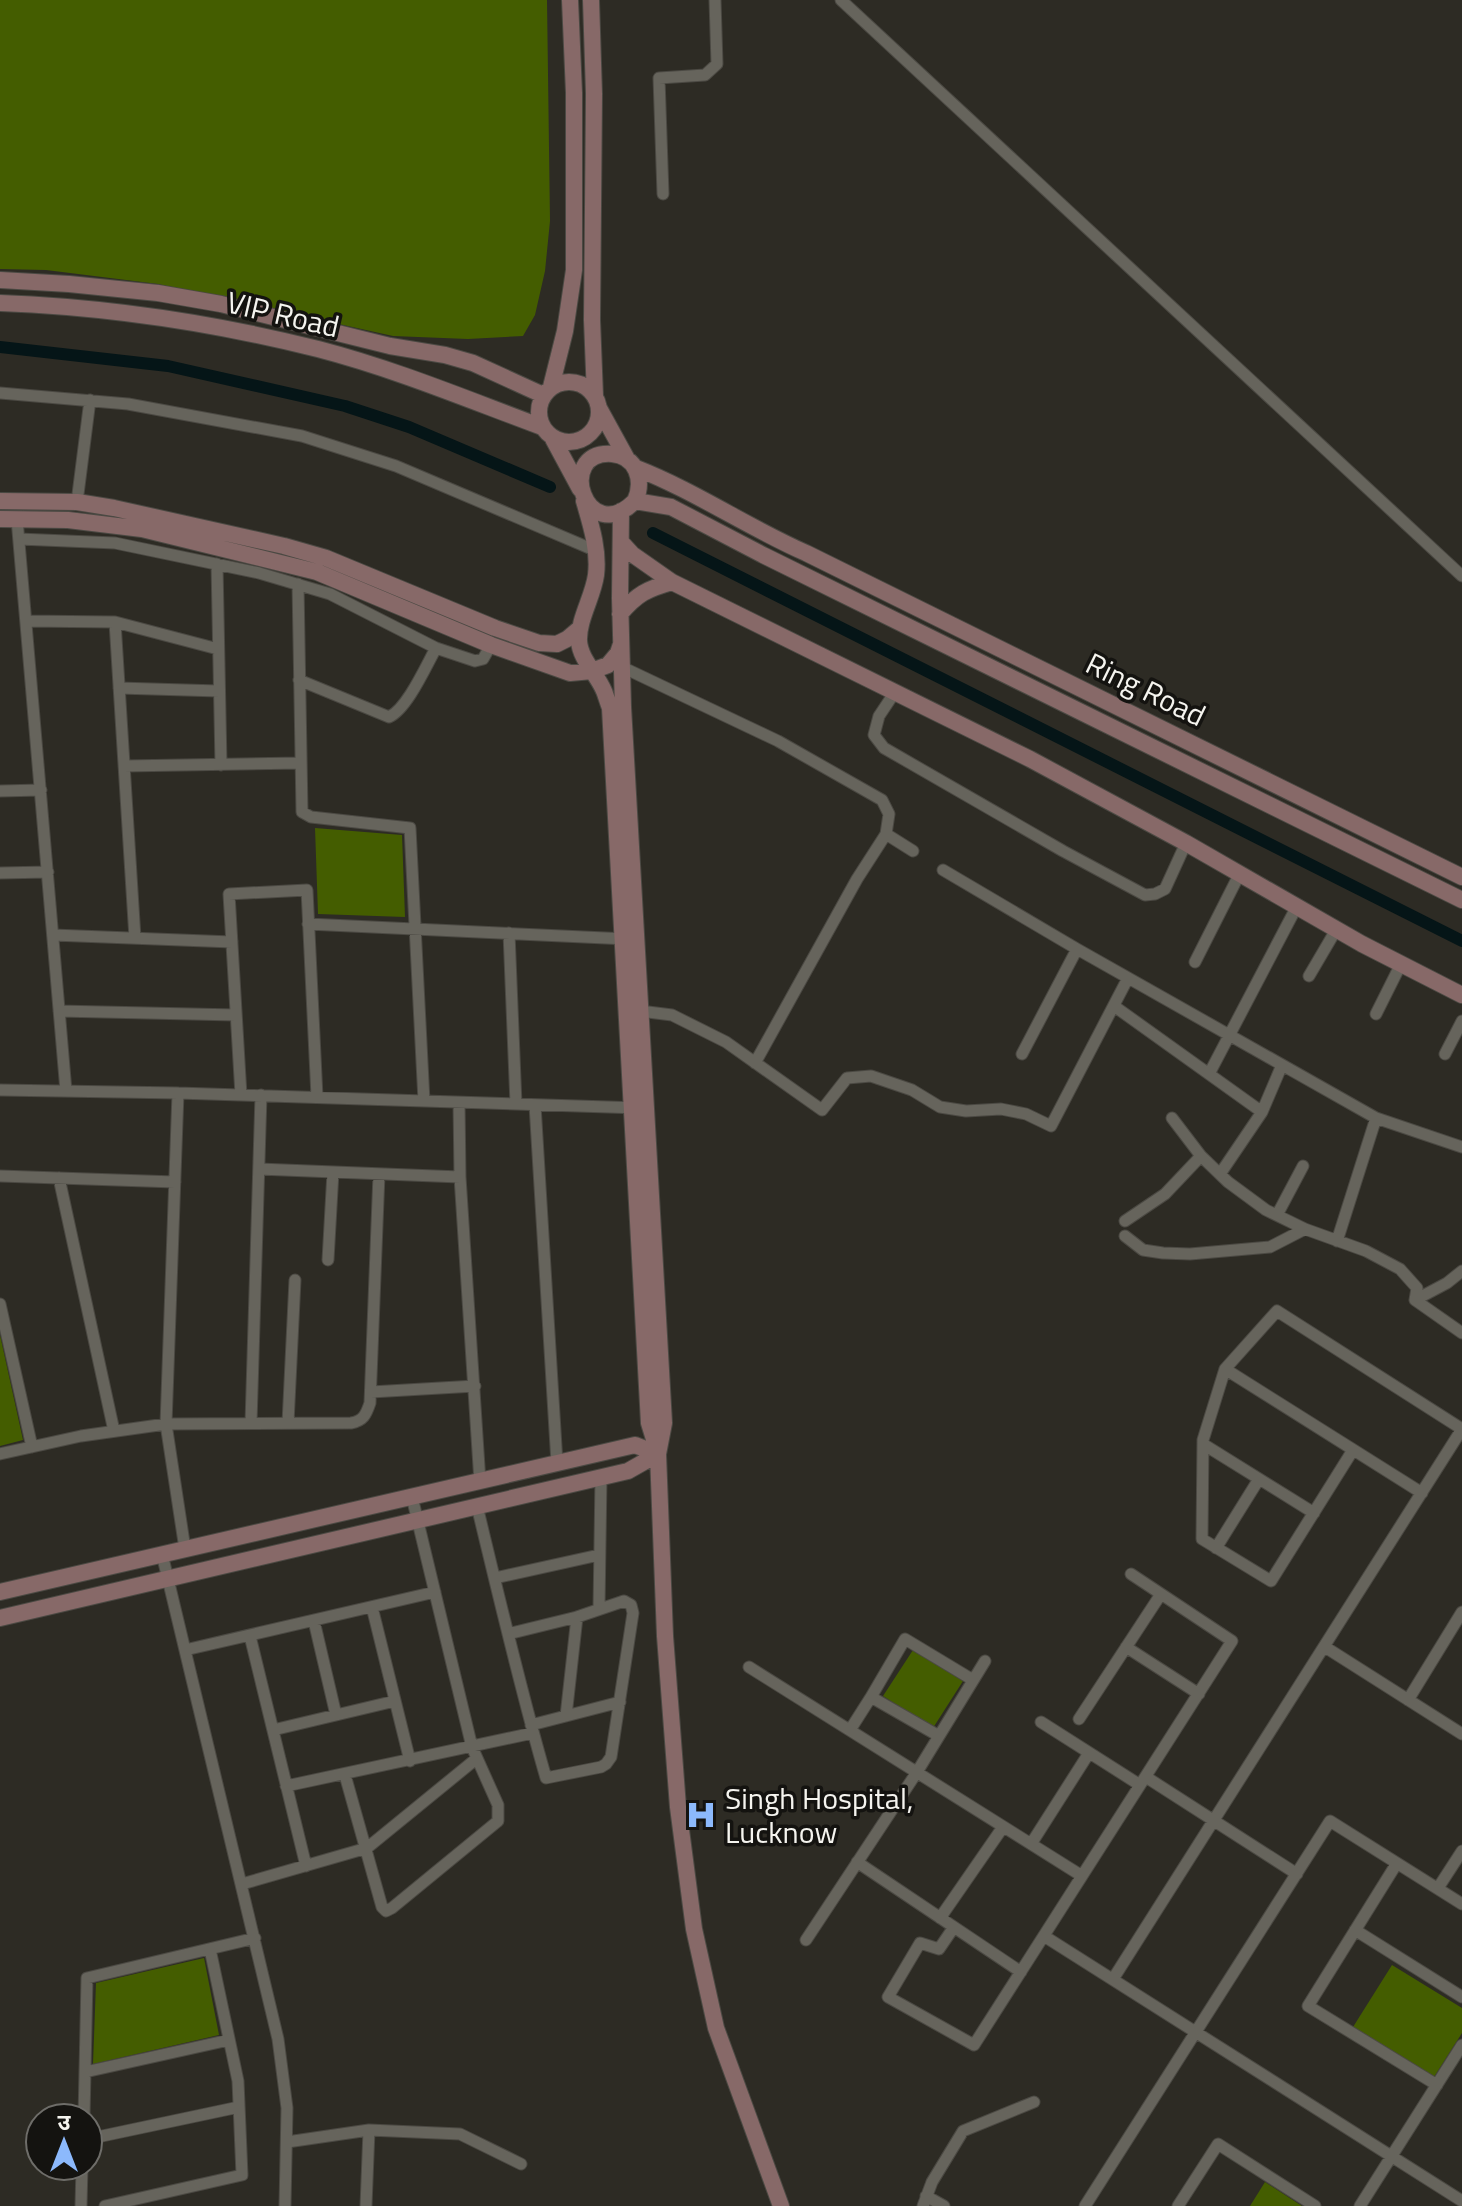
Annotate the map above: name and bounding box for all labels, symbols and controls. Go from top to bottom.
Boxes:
street label: VIP Road [222,279,344,349]
street label: Ring Road [1078,640,1214,738]
place label: Singh Hospital, Lucknow [725,1775,914,1855]
hospital icon: Singh Hospital, Lucknow [684,1798,718,1832]
north arrow [24,2102,104,2182]
text: उ [58,2105,72,2139]

